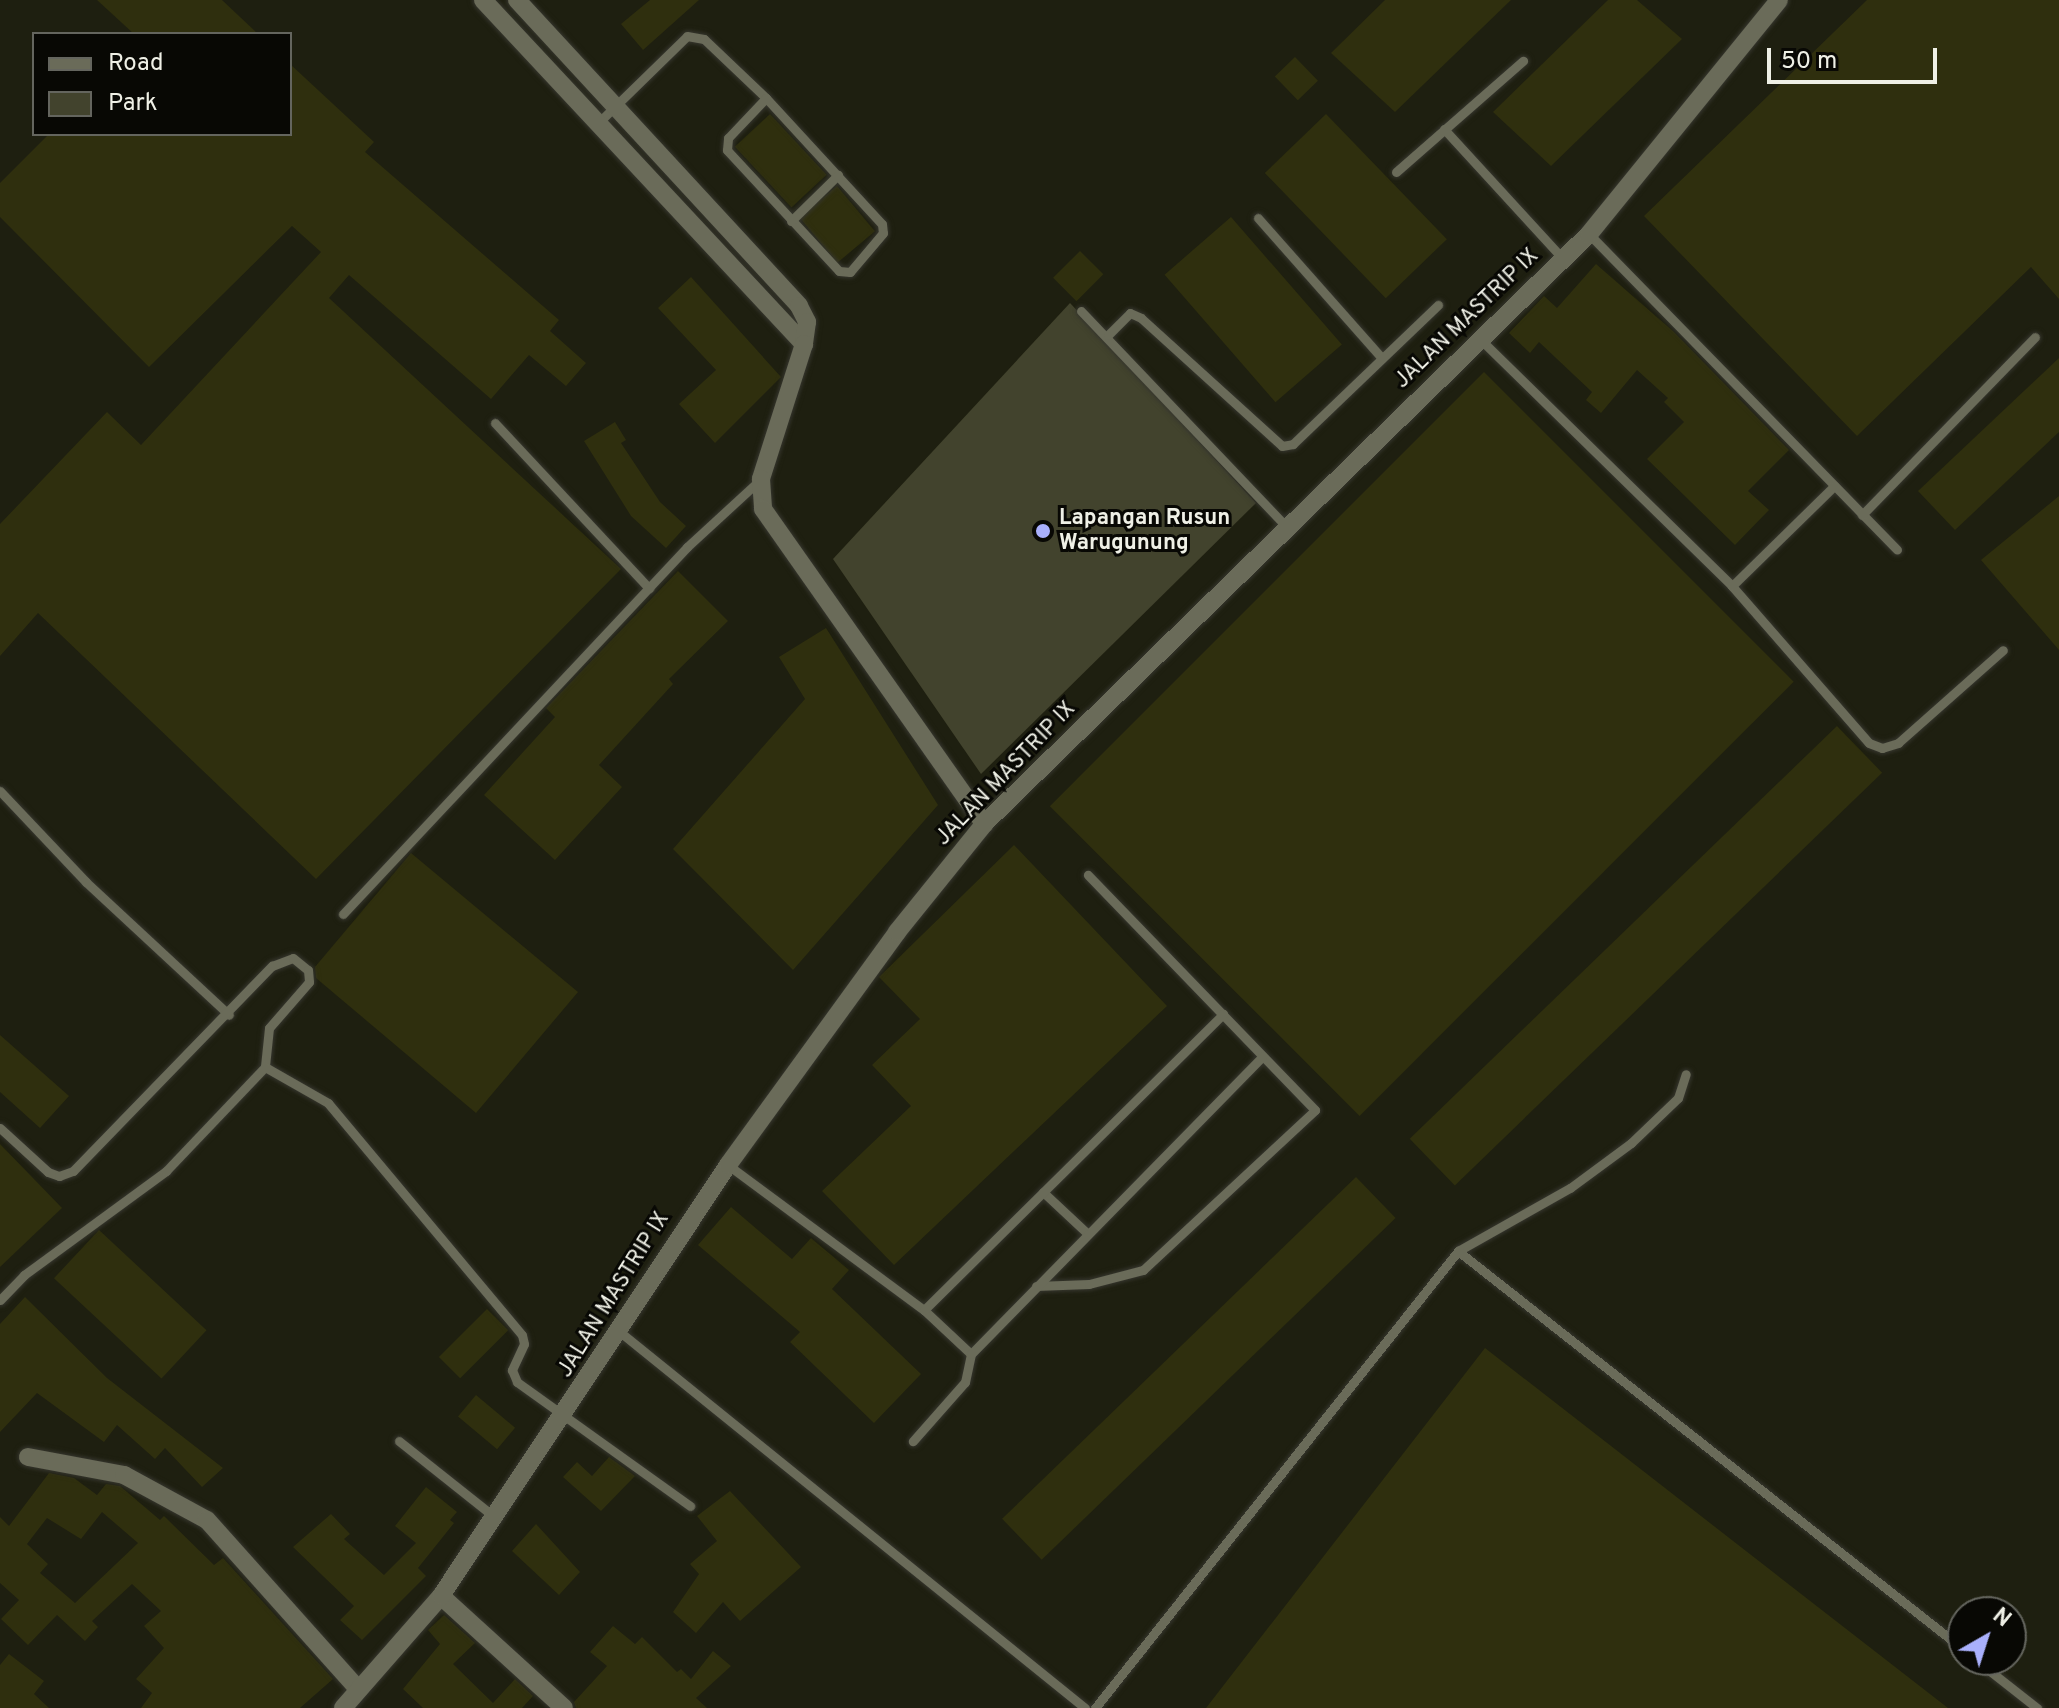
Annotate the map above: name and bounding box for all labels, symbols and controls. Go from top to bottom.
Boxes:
legend [32,32,292,136]
scale bar [1771,32,1941,82]
text: 50 m [1781,47,1837,77]
text: Road [108,49,164,79]
text: Park [108,89,158,119]
street label: JALAN MASTRIP IX [1389,243,1545,395]
place label: Lapangan Rusun Warugunung [1059,505,1230,556]
marker: Lapangan Rusun Warugunung [1034,522,1052,540]
street label: JALAN MASTRIP IX [930,696,1082,852]
street label: JALAN MASTRIP IX [552,1207,676,1383]
north arrow [1947,1596,2027,1676]
text: N [1987,1603,2016,1634]

